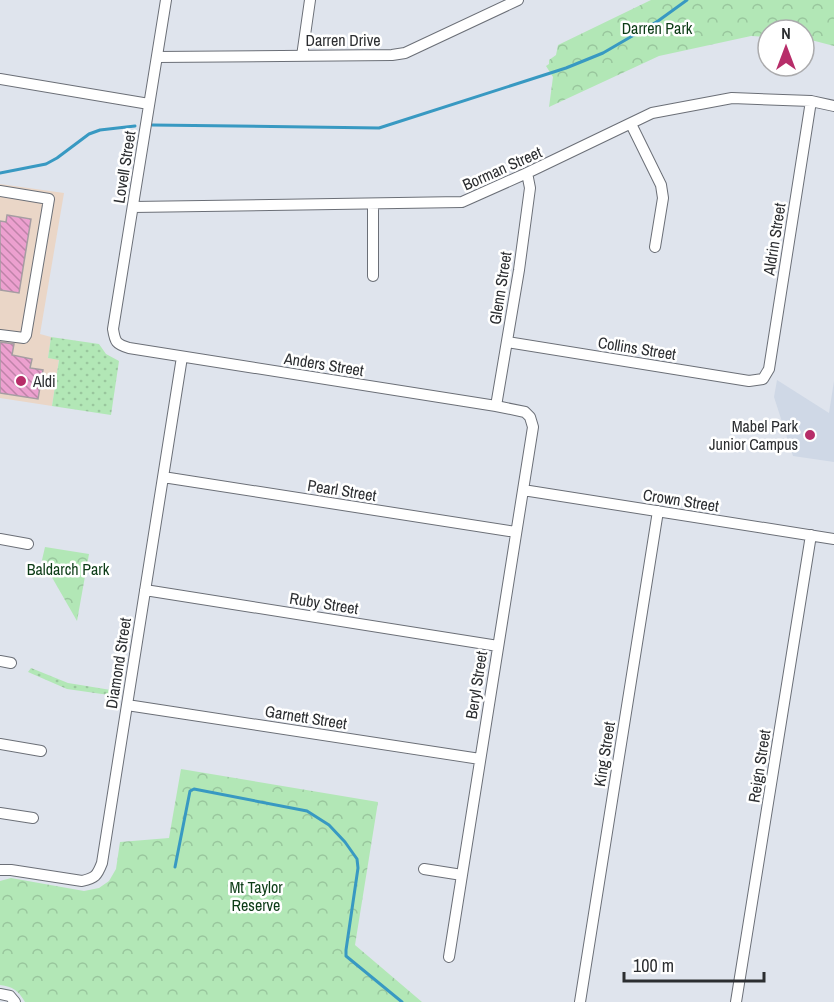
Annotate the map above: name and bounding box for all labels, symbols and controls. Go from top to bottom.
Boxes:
park label: Darren Park [622,17,693,39]
north arrow [756,18,816,78]
text: N [781,22,791,44]
street label: Darren Drive [305,29,381,51]
street label: Lovell Street [107,129,141,205]
street label: Borman Street [459,141,545,195]
street label: Aldrin Street [757,201,791,278]
street label: Glenn Street [483,250,517,326]
street label: Collins Street [596,331,678,365]
street label: Anders Street [282,347,366,381]
place label: Aldi [32,370,56,392]
marker: Aldi [14,374,28,388]
place label: Mabel Park Junior Campus [709,415,798,455]
marker: Mabel Park Junior Campus [803,428,817,442]
street label: Pearl Street [306,474,378,506]
street label: Crown Street [641,483,721,517]
park label: Baldarch Park [27,558,110,580]
street label: Ruby Street [288,587,360,619]
street label: Diamond Street [100,616,136,710]
street label: Beryl Street [460,649,492,721]
street label: Garnett Street [264,700,349,734]
street label: King Street [588,720,620,788]
street label: Reign Street [742,728,776,804]
park label: Mt Taylor Reserve [229,876,283,916]
scale bar [624,945,764,983]
text: 100 m [633,953,674,978]

